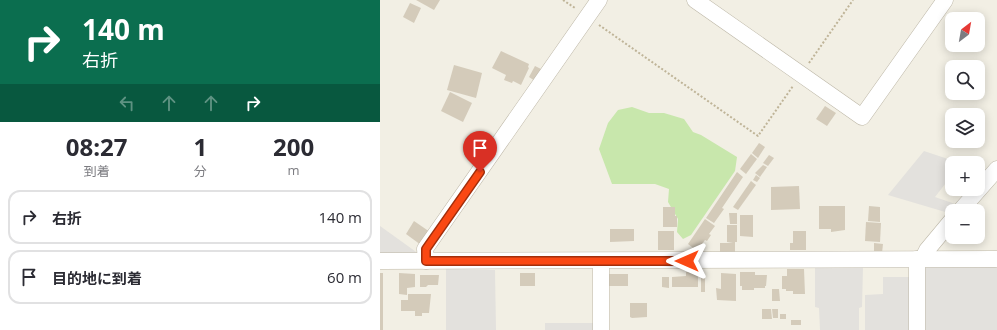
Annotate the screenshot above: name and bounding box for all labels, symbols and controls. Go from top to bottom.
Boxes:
text: 140 m [82,10,165,48]
north arrow [945,12,985,52]
map controls [945,12,985,244]
icon: right [16,16,68,68]
text: 右折 [82,48,118,72]
button: search [945,60,985,100]
icon: left [116,92,138,114]
icon: ahead [158,92,180,114]
icon: ahead [200,92,222,114]
icon: right [242,92,264,114]
button: layers [945,108,985,148]
text: 08:27 [66,130,128,163]
text: 1 [193,130,207,163]
text: 200 [273,130,314,163]
pin [463,131,497,172]
icon: arrive [469,137,491,159]
button: + [945,156,985,196]
text: m [288,161,300,179]
text: 到着 [84,162,110,180]
text: 分 [194,162,207,180]
button: − [945,204,985,244]
icon: right [18,206,40,228]
text: 140 m [318,207,362,227]
text: 右折 [52,208,82,228]
position arrow [666,240,708,282]
icon: arrive [18,266,40,288]
text: 60 m [327,267,362,287]
text: 目的地に到着 [52,268,142,288]

